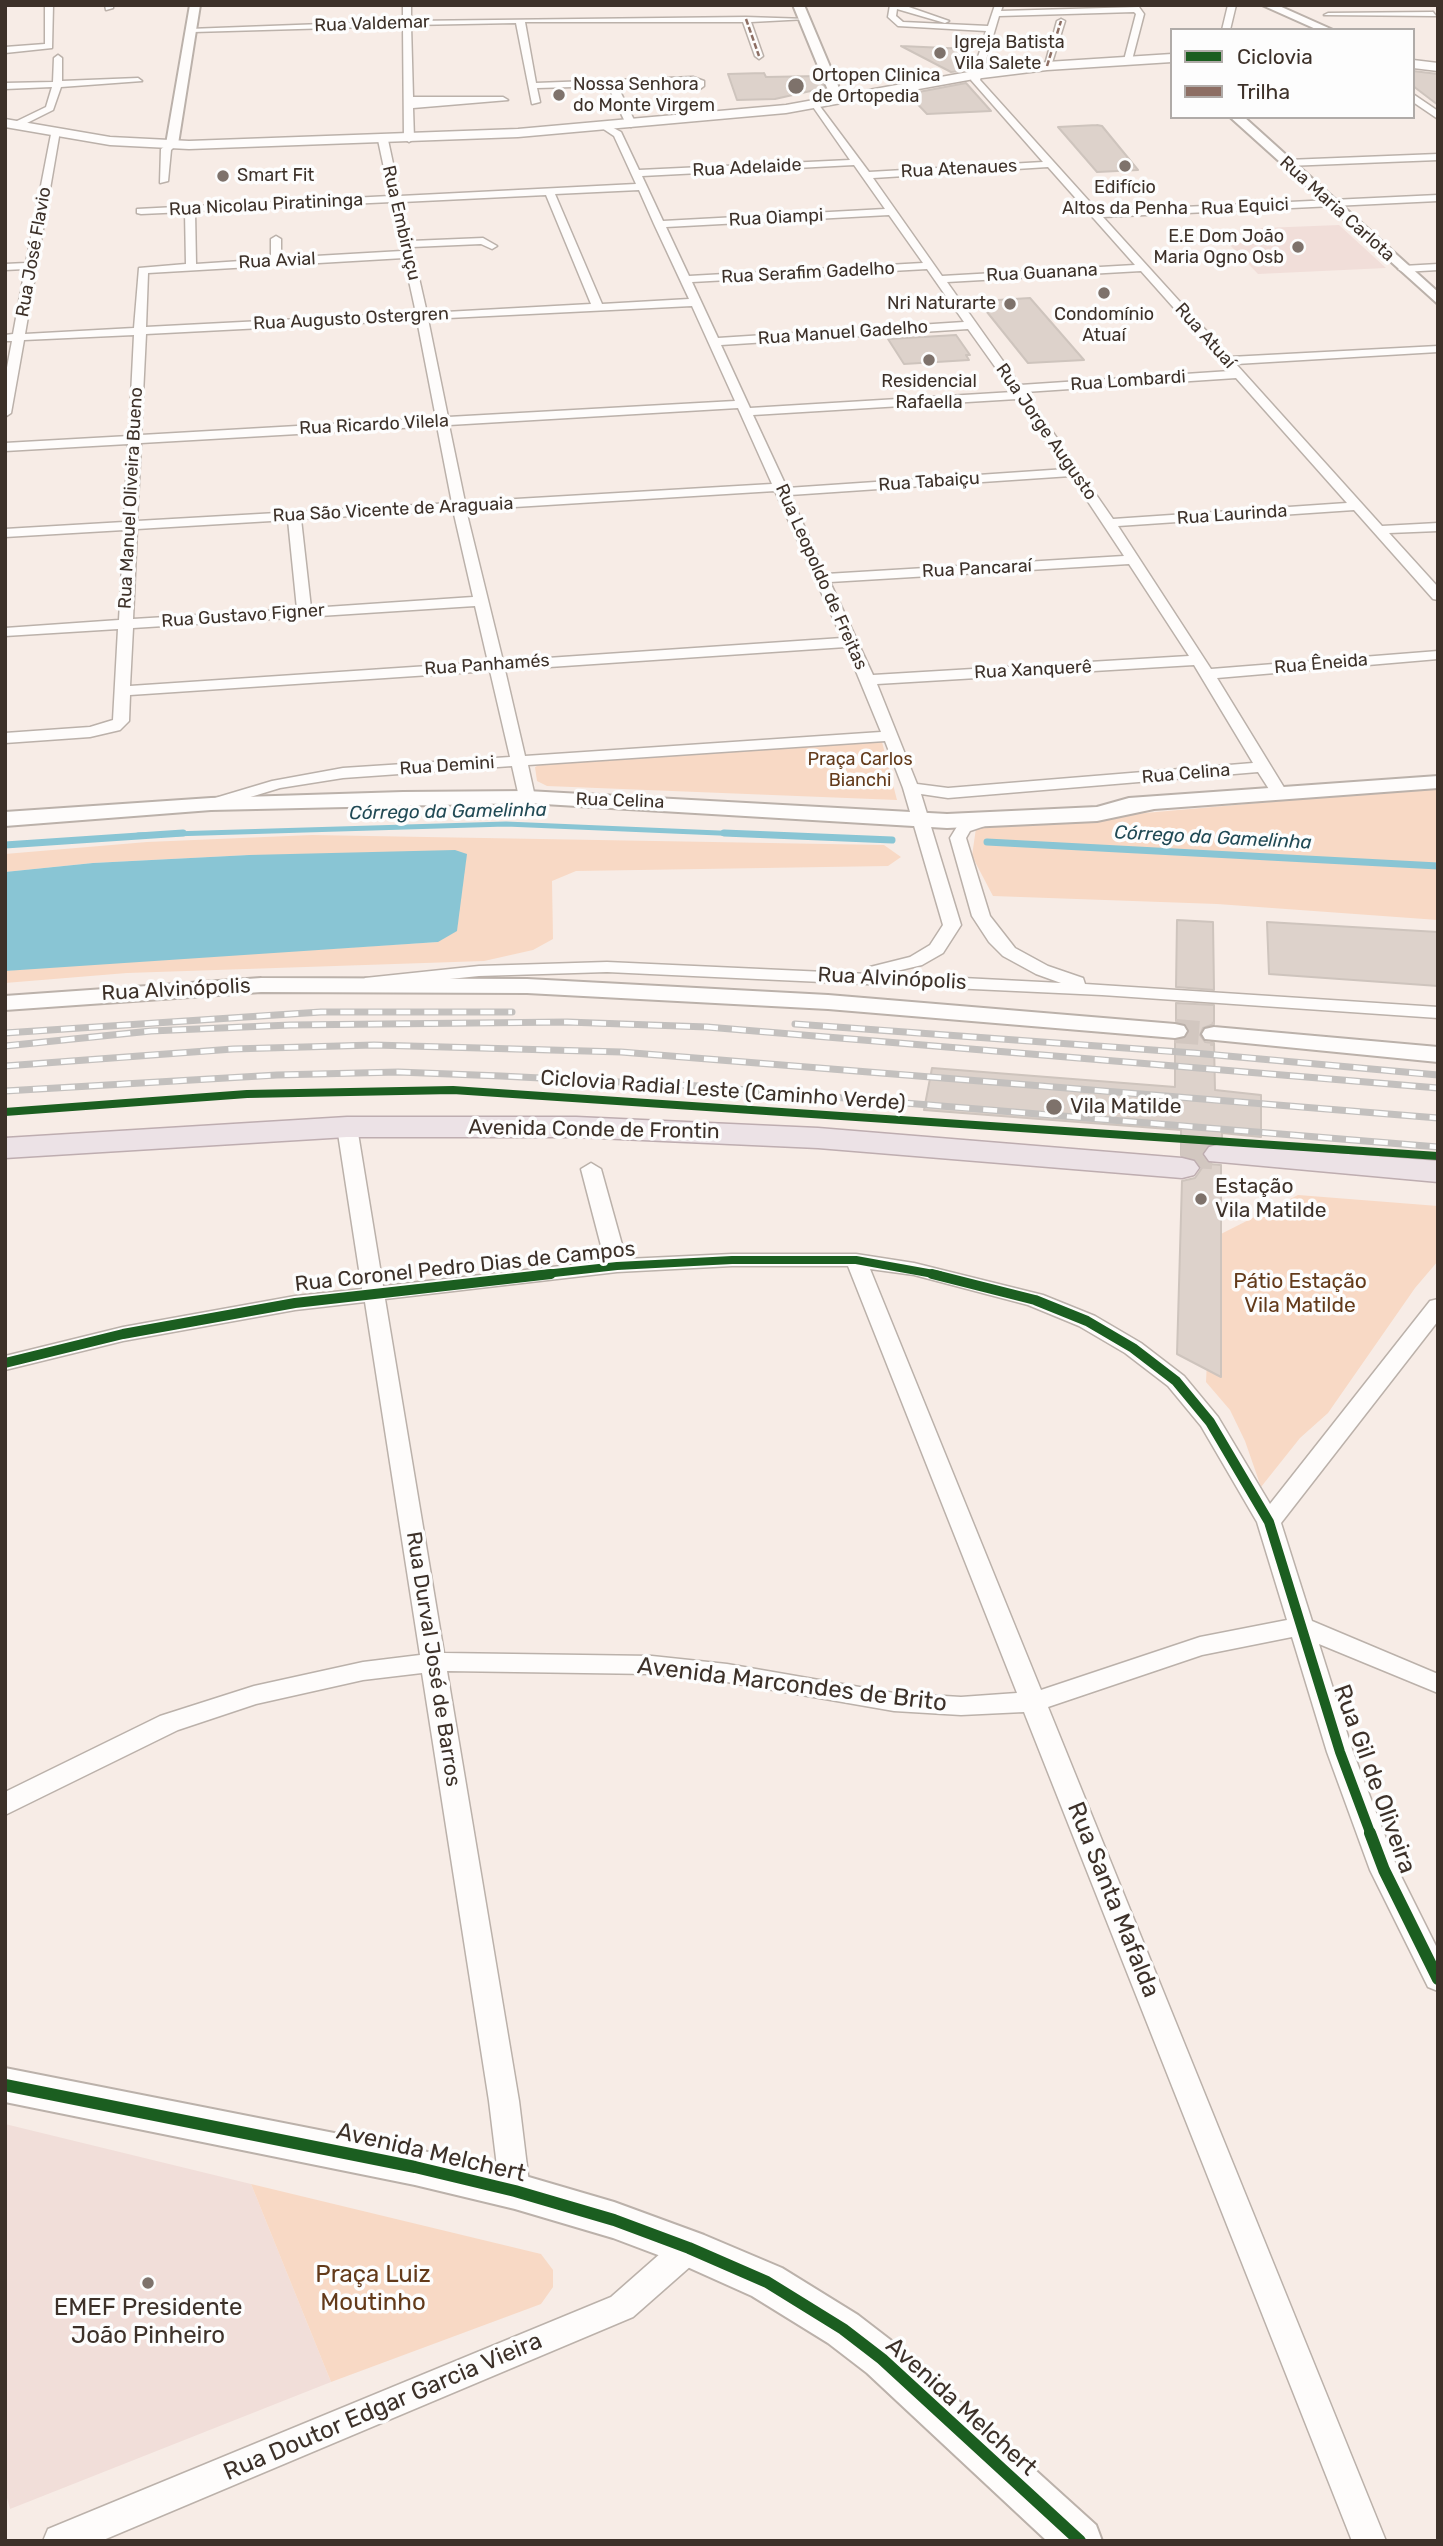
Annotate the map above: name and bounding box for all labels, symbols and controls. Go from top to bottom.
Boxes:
street label: Rua Valdemar [314,11,430,37]
legend [1170,28,1415,119]
place label: Igreja Batista Vila Salete [954,32,1065,74]
text: Ciclovia [1237,44,1313,69]
marker: Igreja Batista Vila Salete [932,45,948,61]
place label: Ortopen Clinica de Ortopedia [812,65,940,108]
place label: Nossa Senhora do Monte Virgem [573,74,715,116]
marker: Ortopen Clinica de Ortopedia [786,76,806,96]
text: Trilha [1237,79,1290,104]
marker: Nossa Senhora do Monte Virgem [551,87,567,103]
street label: Rua Maria Carlota [1275,152,1399,266]
street label: Rua Adelaide [692,154,802,182]
street label: Rua Atenaues [900,155,1018,183]
marker: Edifício Altos da Penha [1117,158,1133,174]
street label: Rua Embiruçu [377,163,425,283]
place label: Smart Fit [237,165,314,187]
marker: Smart Fit [215,168,231,184]
place label: Edifício Altos da Penha [1062,177,1188,220]
street label: Rua José Flavio [12,185,56,319]
street label: Rua Nicolau Piratininga [168,189,364,221]
street label: Rua Equici [1201,194,1289,220]
street label: Rua Oiampi [728,205,824,231]
place label: E.E Dom João Maria Ogno Osb [1154,226,1284,268]
marker: E.E Dom João Maria Ogno Osb [1290,239,1306,255]
street label: Rua Avial [238,248,316,274]
street label: Rua Serafim Gadelho [721,258,895,288]
street label: Rua Guanana [986,259,1098,287]
marker: Condomínio Atuaí [1096,285,1112,301]
place label: Nri Naturarte [887,293,996,315]
marker: Nri Naturarte [1002,296,1018,312]
street label: Rua Atuaí [1170,299,1240,373]
street label: Rua Augusto Ostergren [253,303,449,335]
place label: Condomínio Atuaí [1054,304,1154,346]
street label: Rua Manuel Gadelho [757,316,929,350]
marker: Residencial Rafaella [921,352,937,368]
street label: Rua Jorge Augusto [991,360,1101,504]
street label: Rua Lombardi [1070,366,1186,396]
place label: Residencial Rafaella [881,371,977,414]
street label: Rua Manuel Oliveira Bueno [114,387,148,609]
street label: Rua Ricardo Vilela [299,410,449,440]
street label: Rua Tabaiçu [878,468,980,496]
street label: Rua Leopoldo de Freitas [770,481,872,673]
street label: Rua São Vicente de Araguaia [272,493,514,527]
street label: Rua Laurinda [1176,500,1288,530]
street label: Rua Pancaraí [921,555,1033,583]
street label: Rua Gustavo Figner [161,600,325,632]
street label: Rua Êneida [1273,649,1369,679]
street label: Rua Panhamés [424,650,550,680]
street label: Rua Xanquerê [974,656,1092,684]
park label: Praça Carlos Bianchi [807,749,913,792]
street label: Rua Demini [399,752,495,780]
street label: Rua Celina [1141,759,1231,789]
street label: Rua Celina [575,789,665,813]
water label: Córrego da Gamelinha [349,799,547,825]
water label: Córrego da Gamelinha [1114,821,1312,855]
street label: Rua Alvinópolis [817,963,967,995]
street label: Rua Alvinópolis [101,974,251,1006]
street label: Ciclovia Radial Leste (Caminho Verde) [540,1066,906,1116]
place label: Vila Matilde [1070,1094,1181,1120]
marker: Vila Matilde [1044,1097,1064,1117]
street label: Avenida Conde de Frontin [468,1115,720,1145]
place label: Estação Vila Matilde [1215,1174,1326,1224]
marker: Estação Vila Matilde [1193,1191,1209,1207]
street label: Rua Coronel Pedro Dias de Campos [294,1237,636,1297]
park label: Pátio Estação Vila Matilde [1233,1269,1367,1319]
street label: Rua Durval José de Barros [400,1530,466,1788]
street label: Avenida Marcondes de Brito [636,1652,948,1718]
street label: Rua Gil de Oliveira [1326,1681,1422,1877]
street label: Rua Santa Mafalda [1061,1798,1165,2002]
street label: Avenida Melchert [333,2117,529,2189]
park label: Praça Luiz Moutinho [315,2261,431,2317]
marker: EMEF Presidente João Pinheiro [140,2275,156,2291]
place label: EMEF Presidente João Pinheiro [54,2294,242,2350]
street label: Rua Doutor Edgar Garcia Vieira [220,2327,546,2487]
street label: Avenida Melchert [879,2332,1043,2482]

